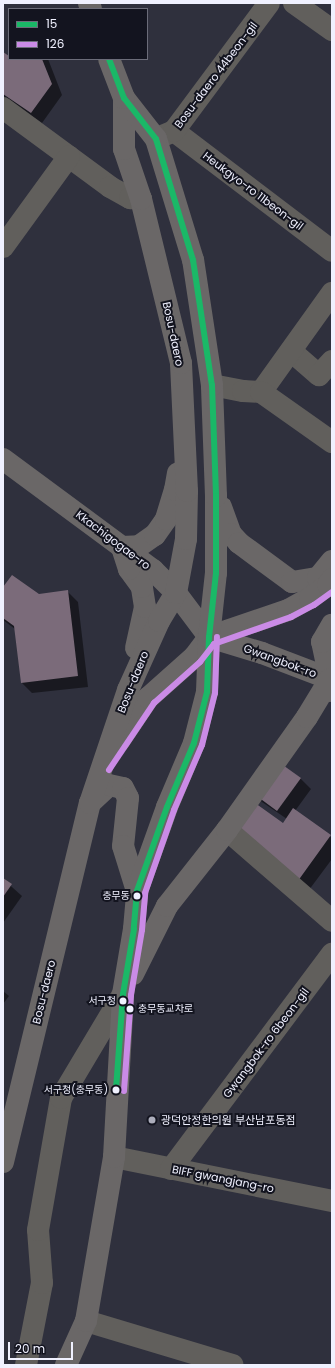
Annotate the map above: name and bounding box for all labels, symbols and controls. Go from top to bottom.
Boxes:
legend [8,8,148,60]
text: 15 [46,15,57,32]
street label: Bosu-daero 44beon-gil [172,19,260,131]
text: 126 [46,35,64,52]
street label: Heukgyo-ro 11beon-gil [200,149,306,233]
street label: Bosu-daero [160,301,186,367]
street label: Kkachigogae-ro [73,508,153,572]
street label: Gwangbok-ro [242,642,318,680]
street label: Bosu-daero [115,649,151,715]
place label: 충무동 [102,890,130,902]
marker: 충무동 [132,891,142,901]
street label: Bosu-daero [30,959,58,1025]
street label: Gwangbok-ro 6beon-gil [220,986,312,1100]
place label: 서구청 [88,995,116,1007]
marker: 서구청 [118,996,128,1006]
place label: 충무동교차로 [138,1003,193,1015]
marker: 충무동교차로 [125,1004,135,1014]
place label: 서구청(충무동) [44,1084,108,1096]
marker: 서구청(충무동) [111,1085,121,1095]
place label: 광덕안정한의원 부산남포동점 [161,1113,295,1127]
marker: 광덕안정한의원 부산남포동점 [146,1114,158,1126]
street label: BIFF gwangjang-ro [171,1163,275,1195]
scale bar [10,1334,75,1360]
text: 20 m [15,1340,45,1357]

